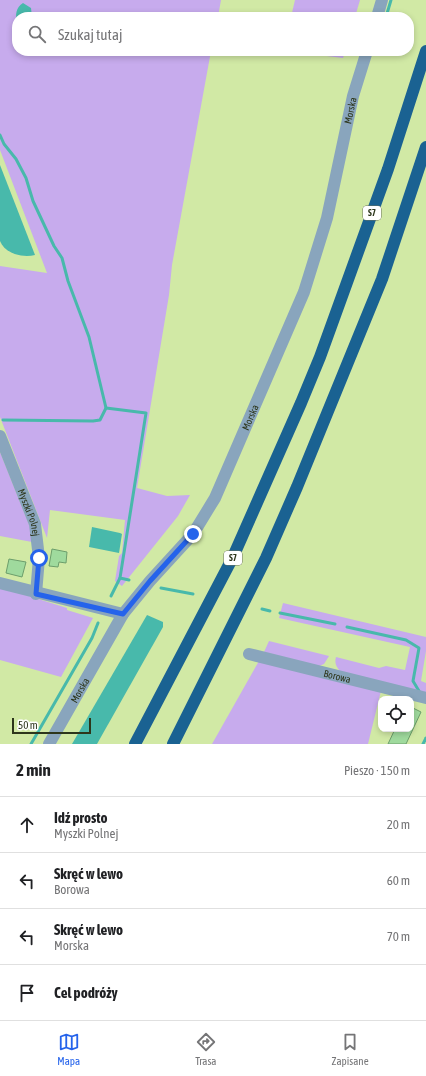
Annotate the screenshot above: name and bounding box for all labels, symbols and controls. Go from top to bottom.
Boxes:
search box [12,12,414,56]
icon: search [26,23,48,45]
text: Szukaj tutaj [58,26,122,43]
street label: Morska [342,96,358,125]
road number: S7 [363,206,381,220]
street label: Morska [239,402,260,432]
street label: Myszki Polnej [16,487,42,537]
route end [184,525,202,543]
route start [30,549,48,567]
road number: S7 [224,551,242,565]
street label: Borowa [323,667,352,685]
street label: Morska [68,675,91,705]
map controls [378,696,414,732]
button: locate [378,696,414,732]
scale bar [12,716,91,735]
text: 50 m [18,719,38,731]
text: 2 min [16,760,51,780]
text: Pieszo · 150 m [344,763,410,778]
text: Idź prosto [54,809,108,826]
icon: ahead [16,814,38,836]
text: 20 m [387,817,410,832]
text: Myszki Polnej [54,826,118,841]
text: Skręć w lewo [54,865,123,882]
icon: left [16,870,38,892]
text: 60 m [387,873,410,888]
text: Borowa [54,882,90,897]
text: Skręć w lewo [54,921,123,938]
icon: left [16,926,38,948]
text: 70 m [387,929,410,944]
text: Morska [54,938,89,953]
icon: arrive [16,982,38,1004]
text: Cel podróży [54,984,118,1001]
tab: Mapa [57,1031,80,1067]
tab: Trasa [195,1031,217,1067]
tab: Zapisane [332,1031,369,1067]

